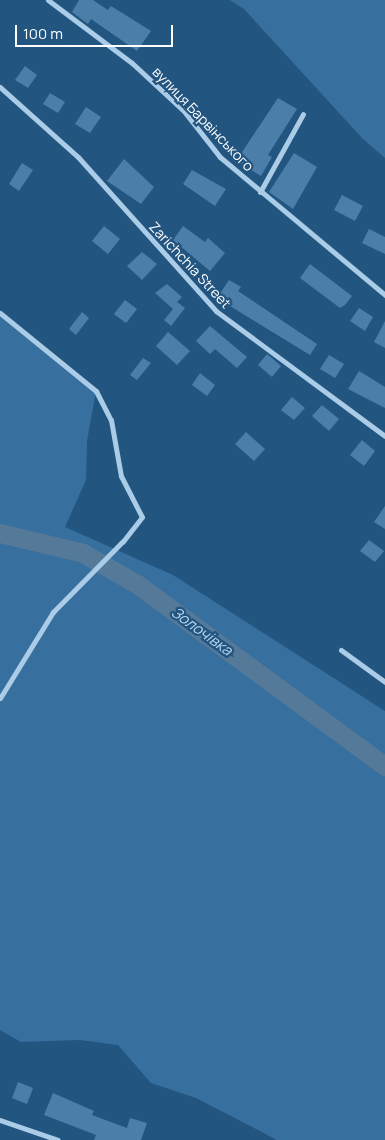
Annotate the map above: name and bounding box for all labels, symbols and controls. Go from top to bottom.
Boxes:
scale bar [18,15,175,47]
text: 100 m [23,23,63,44]
street label: вулиця Барвінського [149,63,257,175]
street label: Zarichchia Street [146,218,234,312]
water label: Золочівка [168,603,236,659]

